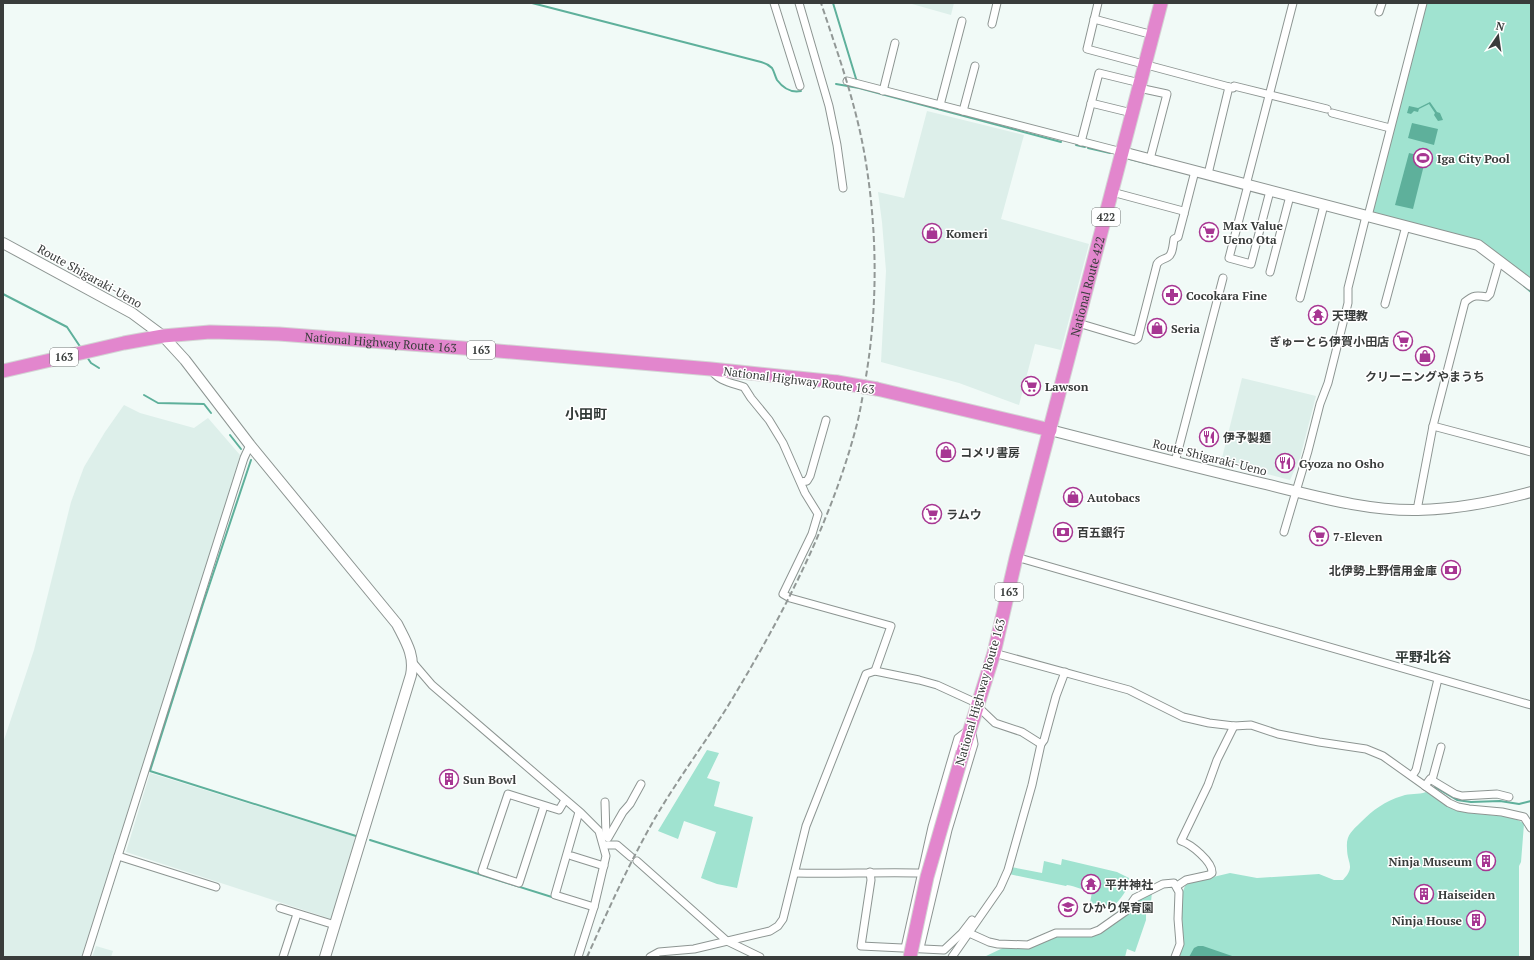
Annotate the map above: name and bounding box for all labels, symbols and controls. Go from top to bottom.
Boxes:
north arrow [1478,16,1518,56]
text: N [1495,18,1507,34]
sports icon: Iga City Pool [1412,147,1434,169]
place label: Iga City Pool [1437,151,1510,166]
road number: 422 [1092,208,1120,226]
place label: Max Value Ueno Ota [1223,218,1284,247]
supermarket icon: Max Value Ueno Ota [1198,221,1220,243]
shop icon: Komeri [921,222,943,244]
place label: Komeri [946,226,988,241]
street label: National Route 422 [1067,235,1107,338]
street label: Route Shigaraki-Ueno [35,241,145,311]
pharmacy icon: Cocokara Fine [1161,284,1183,306]
place label: Cocokara Fine [1186,288,1268,303]
temple icon: 天理教 [1307,304,1329,326]
place label: 天理教 [1332,308,1368,323]
shop icon: Seria [1146,317,1168,339]
place label: Seria [1171,321,1200,336]
street label: National Highway Route 163 [304,328,457,355]
supermarket icon: ぎゅーとら伊賀小田店 [1392,330,1414,352]
place label: ぎゅーとら伊賀小田店 [1269,334,1389,349]
road number: 163 [467,341,495,359]
shop icon: クリーニングやまうち [1414,345,1436,367]
road number: 163 [50,348,78,366]
street label: National Highway Route 163 [723,363,875,397]
place label: クリーニングやまうち [1365,369,1485,384]
supermarket icon: Lawson [1020,375,1042,397]
place label: Lawson [1045,379,1089,394]
district label: 小田町 [565,404,607,423]
restaurant icon: 伊予製麺 [1198,426,1220,448]
place label: 伊予製麺 [1223,430,1271,445]
street label: Route Shigaraki-Ueno [1151,436,1269,479]
shop icon: コメリ書房 [935,441,957,463]
place label: コメリ書房 [960,445,1020,460]
restaurant icon: Gyoza no Osho [1274,452,1296,474]
place label: Gyoza no Osho [1299,456,1384,471]
shop icon: Autobacs [1062,486,1084,508]
place label: Autobacs [1087,490,1141,505]
supermarket icon: ラムウ [921,503,943,525]
place label: ラムウ [946,507,982,522]
bank icon: 百五銀行 [1052,521,1074,543]
place label: 百五銀行 [1077,525,1125,540]
supermarket icon: 7-Eleven [1308,525,1330,547]
place label: 7-Eleven [1333,529,1383,544]
bank icon: 北伊勢上野信用金庫 [1440,559,1462,581]
place label: 北伊勢上野信用金庫 [1329,563,1437,578]
road number: 163 [995,583,1023,601]
street label: National Highway Route 163 [952,617,1008,767]
district label: 平野北谷 [1395,647,1452,666]
building icon: Sun Bowl [438,768,460,790]
place label: Sun Bowl [463,772,516,787]
building icon: Ninja Museum [1475,850,1497,872]
place label: Ninja Museum [1388,854,1472,869]
temple icon: 平井神社 [1080,873,1102,895]
place label: 平井神社 [1105,877,1153,892]
building icon: Haiseiden [1413,883,1435,905]
place label: Haiseiden [1438,887,1495,902]
school or university icon: ひかり保育園 [1057,896,1079,918]
place label: ひかり保育園 [1082,900,1154,915]
building icon: Ninja House [1465,909,1487,931]
place label: Ninja House [1392,913,1463,928]

